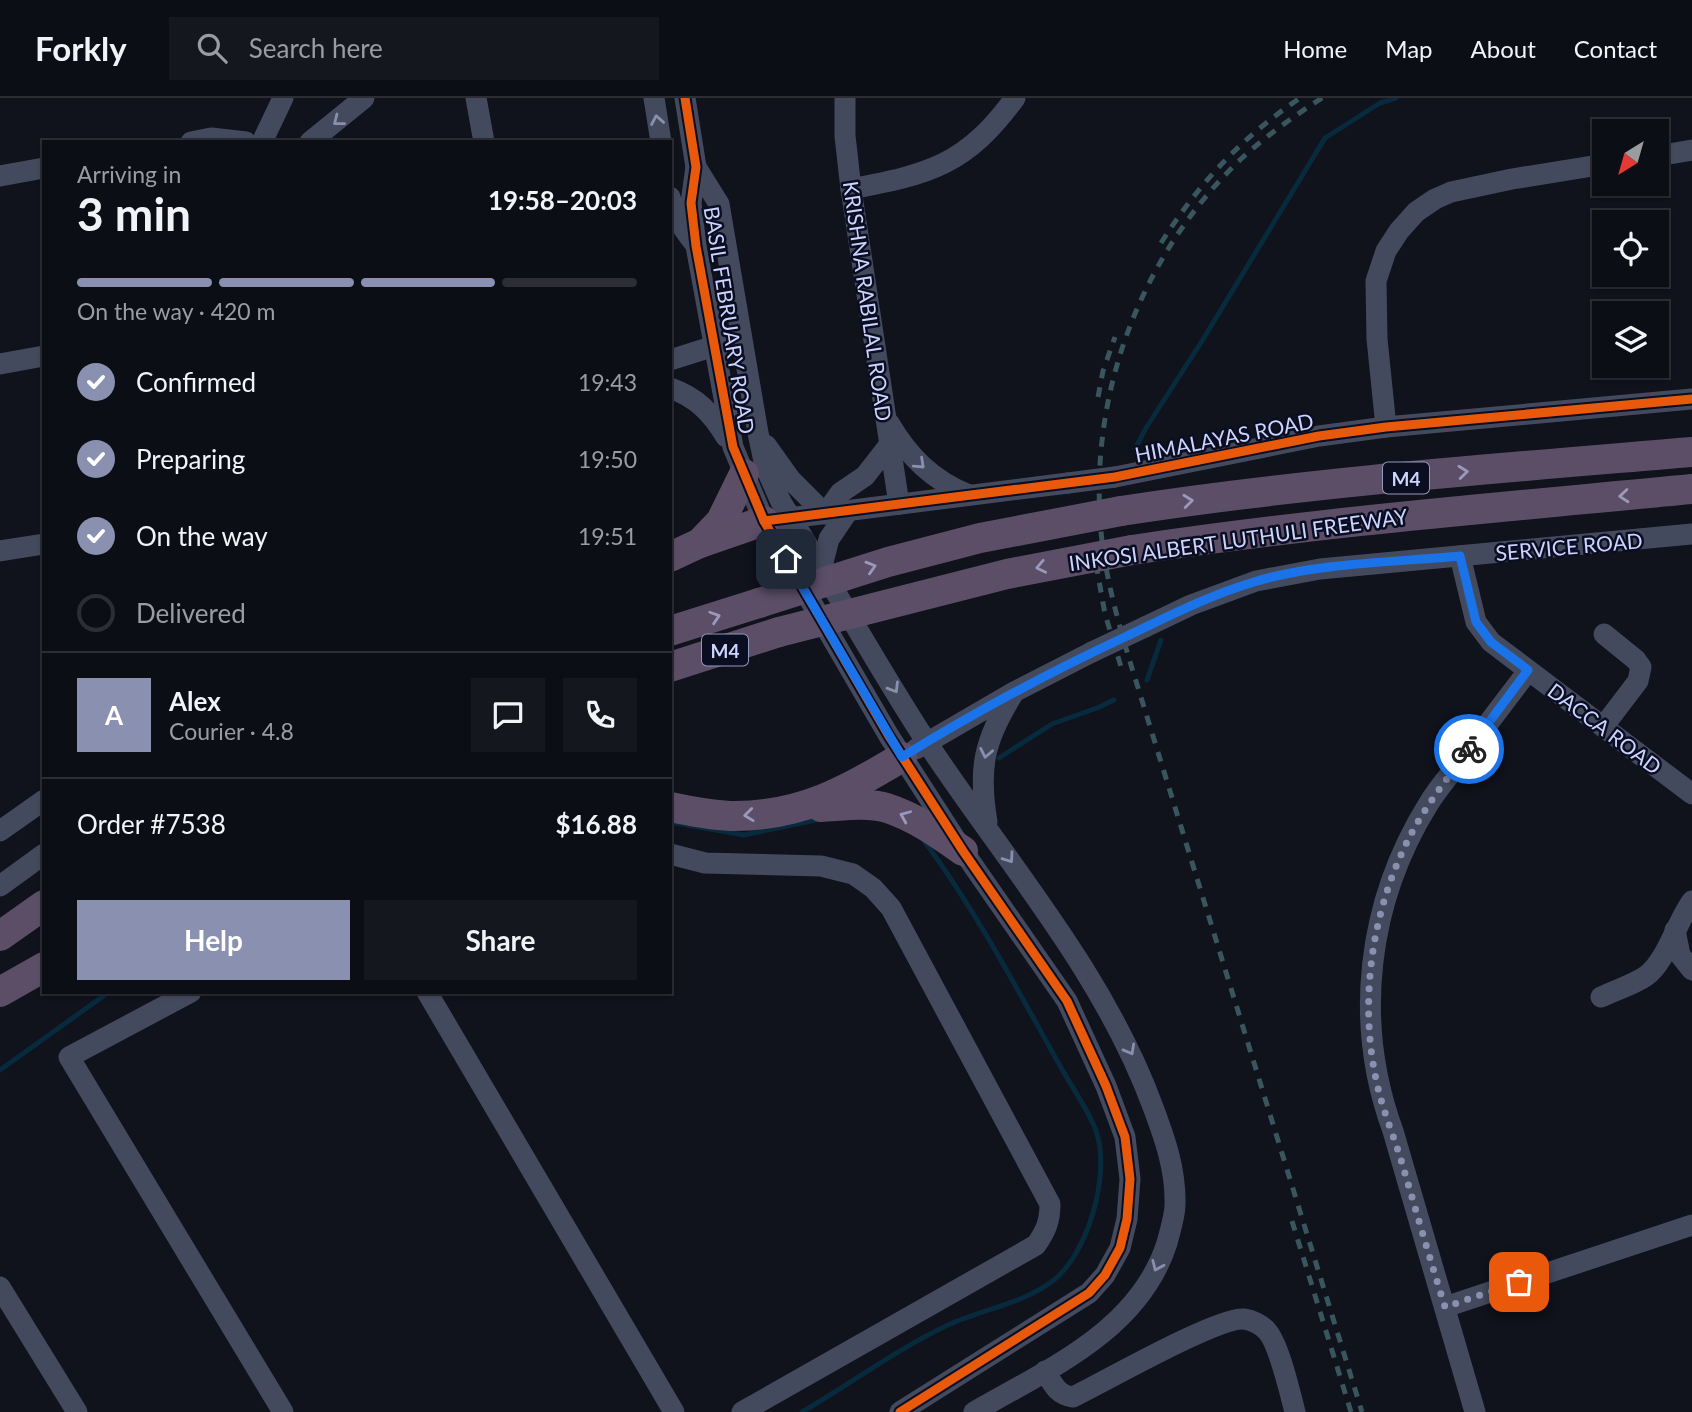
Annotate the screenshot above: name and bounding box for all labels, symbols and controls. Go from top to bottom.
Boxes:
search box [169,17,659,80]
text: Forkly [35,28,127,68]
icon: search [193,29,231,67]
text: Search here [249,32,383,64]
text: Home [1283,34,1347,63]
text: Map [1385,34,1433,63]
text: About [1471,34,1536,63]
text: Contact [1574,34,1657,63]
one-way arrow [333,113,346,125]
one-way arrow [650,114,665,126]
north arrow [1592,119,1670,196]
map controls [1592,119,1669,378]
text: Arriving in [77,160,181,188]
street label: KRISHNA RABILAL ROAD [839,179,897,423]
text: 19:58–20:03 [488,184,637,216]
text: 3 min [77,186,191,241]
street label: BASIL FEBRUARY ROAD [700,204,760,436]
button: locate [1592,210,1669,287]
text: On the way · 420 m [77,297,276,325]
button: layers [1592,301,1669,378]
icon: check [77,363,115,401]
text: Confirmed [136,366,256,398]
text: 19:43 [578,368,637,396]
street label: HIMALAYAS ROAD [1133,407,1315,467]
icon: check [77,440,115,478]
text: Preparing [136,443,245,475]
text: 19:50 [578,445,637,473]
one-way arrow [912,456,925,468]
road number: M4 [1383,462,1429,494]
one-way arrow [1458,465,1469,480]
one-way arrow [1618,488,1630,503]
one-way arrow [1183,494,1194,509]
street label: INKOSI ALBERT LUTHULI FREEWAY [1067,503,1410,575]
icon: check [77,517,115,555]
text: On the way [136,520,268,552]
text: 19:51 [578,522,637,550]
street label: SERVICE ROAD [1494,527,1644,565]
pin [756,529,816,589]
icon: home [767,540,805,578]
one-way arrow [1035,558,1047,573]
one-way arrow [865,561,877,576]
text: Delivered [136,597,246,629]
one-way arrow [708,611,720,625]
road number: M4 [702,635,748,666]
street label: DACCA ROAD [1543,677,1667,779]
button: chat [471,678,545,752]
button: phone [563,678,637,752]
one-way arrow [885,680,898,693]
text: Alex [169,685,221,717]
text: A [105,699,123,731]
courier [1434,714,1504,784]
text: Courier · 4.8 [169,717,294,745]
icon: bike [1450,730,1488,768]
one-way arrow [979,747,994,759]
one-way arrow [743,807,755,822]
text: Order #7538 [77,808,226,840]
text: $16.88 [555,808,637,840]
one-way arrow [900,810,912,824]
one-way arrow [1001,850,1013,863]
button: Help [77,900,350,980]
button: Share [364,900,637,980]
one-way arrow [1122,1043,1135,1055]
pin [1489,1252,1549,1312]
one-way arrow [1151,1259,1165,1271]
icon: bag [1500,1263,1538,1301]

